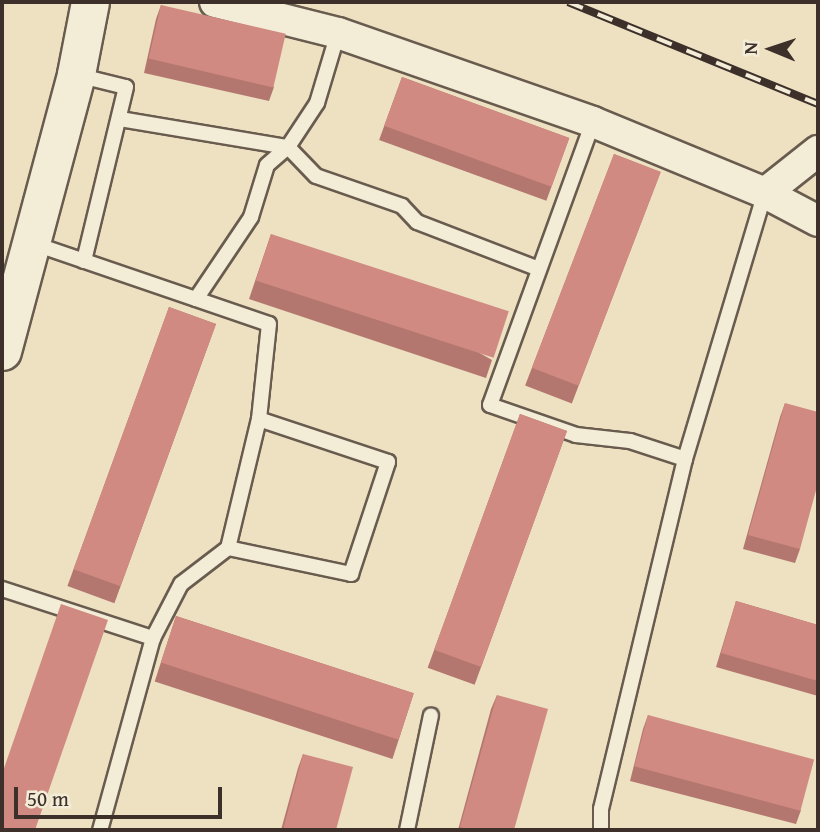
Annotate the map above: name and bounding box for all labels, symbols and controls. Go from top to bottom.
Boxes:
north arrow [736,14,806,84]
text: N [736,41,764,55]
scale bar [18,772,226,816]
text: 50 m [27,783,69,814]

